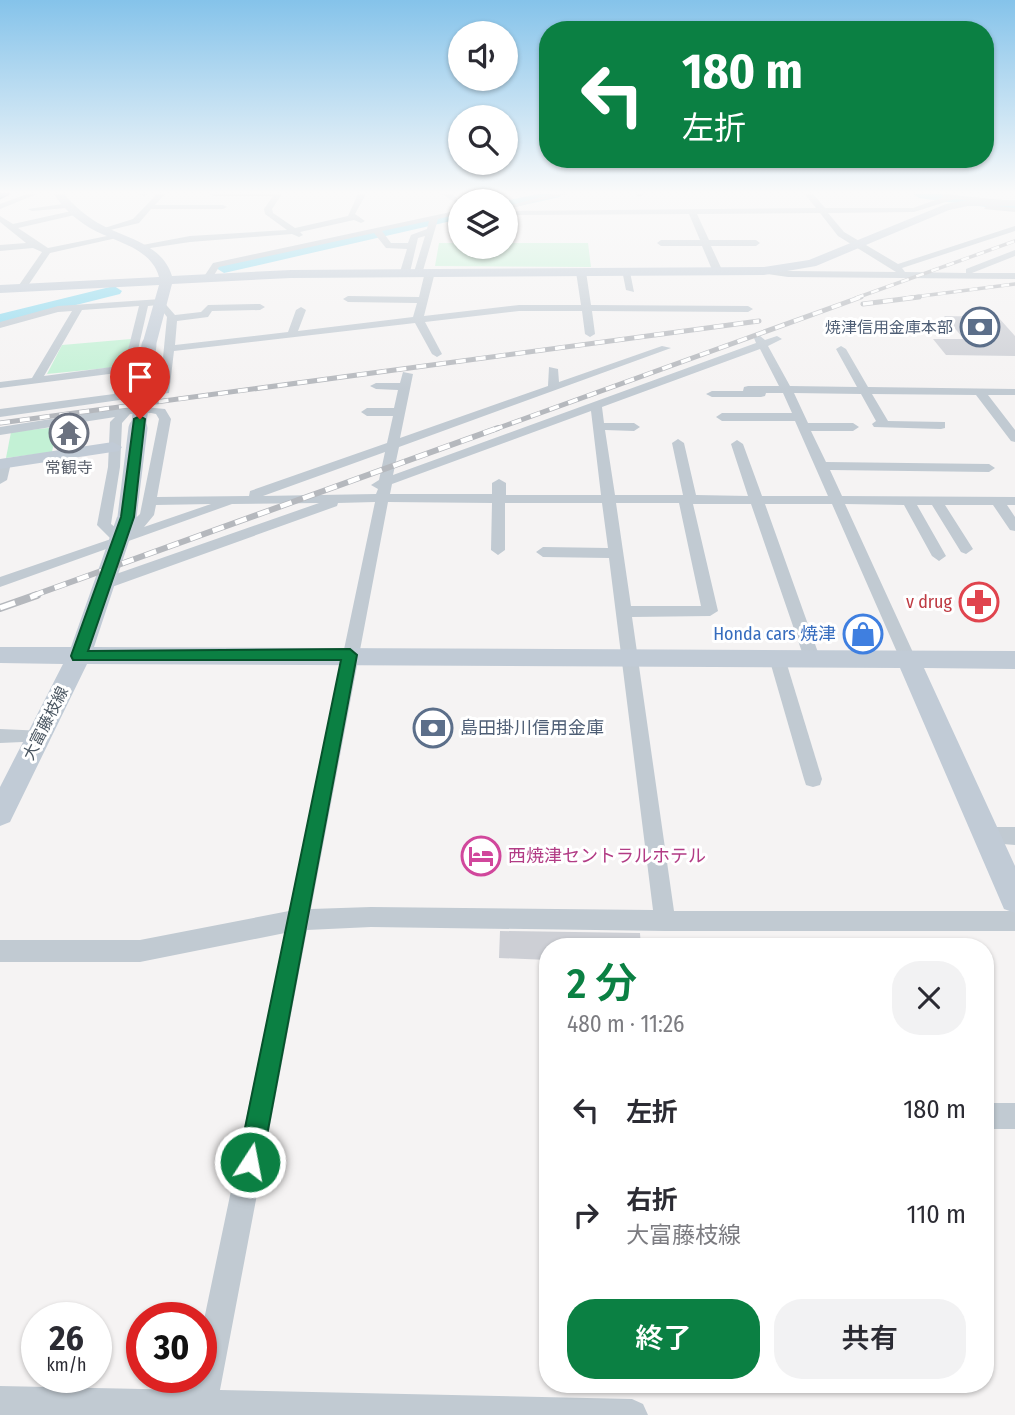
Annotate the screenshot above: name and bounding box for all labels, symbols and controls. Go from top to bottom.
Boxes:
map controls [448,21,518,259]
button: sound [448,21,518,91]
text: 180 m [682,42,803,101]
icon: left [567,49,658,140]
button: search [448,105,518,175]
text: 左折 [682,109,746,147]
button: layers [448,189,518,259]
bank icon: 焼津信用金庫本部 [959,306,1001,348]
place label: 焼津信用金庫本部 [825,318,953,337]
pin [110,347,170,419]
icon: arrive [121,358,159,396]
temple icon: 常観寺 [48,412,90,454]
place label: 常観寺 [45,458,93,477]
pharmacy icon: v drug [958,581,1000,623]
place label: v drug [906,591,953,613]
shop icon: Honda cars 焼津 [842,613,884,655]
place label: Honda cars 焼津 [713,623,836,645]
street label: 大富藤枝線 [19,683,72,763]
bank icon: 島田掛川信用金庫 [412,707,454,749]
place label: 島田掛川信用金庫 [460,717,604,739]
hotel icon: 西焼津セントラルホテル [460,835,502,877]
place label: 西焼津セントラルホテル [508,845,706,867]
text: 2 分 [567,959,637,1009]
button: close [892,961,966,1035]
text: 480 m · 11:26 [567,1010,684,1038]
icon: left [567,1091,605,1129]
text: 180 m [903,1094,966,1125]
text: 左折 [626,1097,678,1128]
position arrow [213,1125,287,1199]
text: 右折 [626,1185,678,1216]
icon: right [567,1196,605,1234]
text: 110 m [906,1199,966,1230]
text: 大富藤枝線 [626,1221,741,1249]
button: 終了 [567,1299,760,1379]
button: 共有 [774,1299,966,1379]
speed limit sign: 30 [126,1302,217,1393]
text: 26 [49,1317,84,1359]
text: km/h [46,1354,87,1376]

